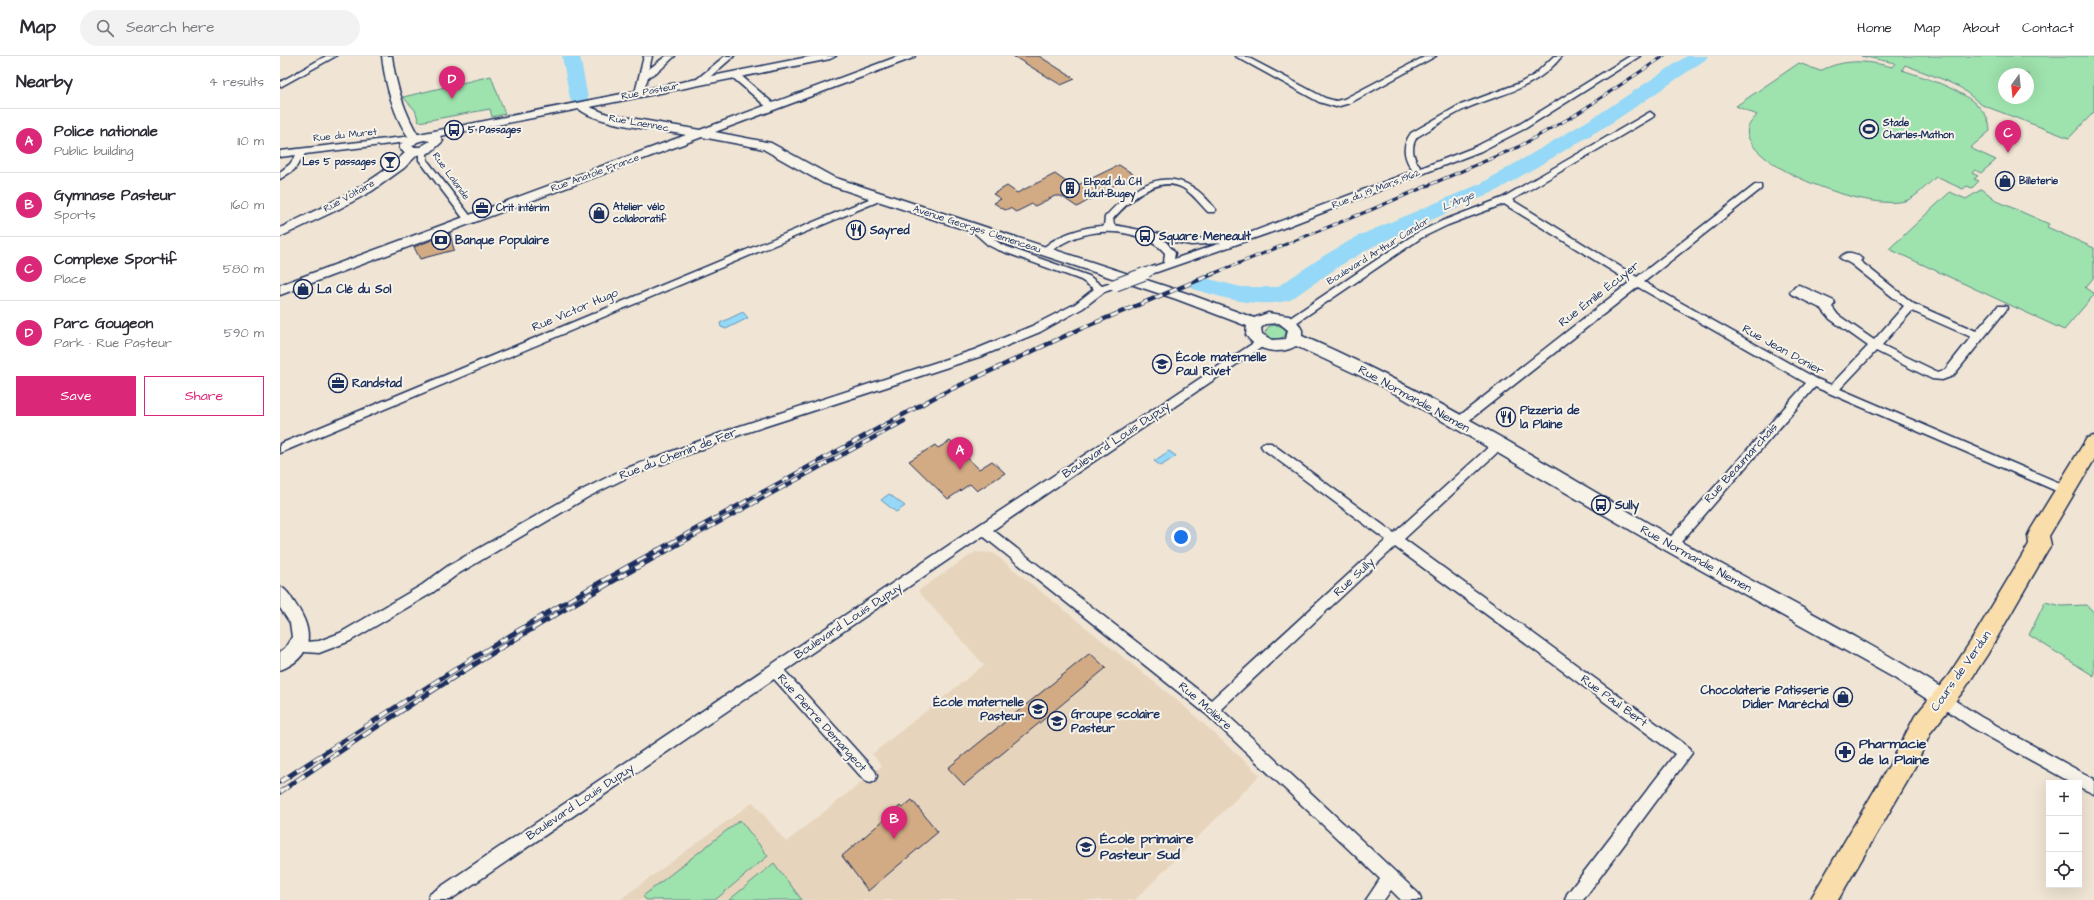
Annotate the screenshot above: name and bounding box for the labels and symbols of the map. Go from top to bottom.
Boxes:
pin: D [439,66,465,99]
north arrow [1998,68,2034,104]
street label: Rue Pasteur [620,78,680,103]
street label: Rue Laennec [608,111,671,135]
place label: Stade Charles-Mathon [1882,116,1954,142]
sports icon: Stade Charles-Mathon [1858,118,1880,140]
bus stop icon: 5 Passages [443,119,465,141]
pin: C [1995,120,2021,153]
place label: 5 Passages [468,123,521,139]
street label: Rue du Muret [312,125,378,145]
street label: Rue Lalande [429,149,473,203]
street label: Rue Anatole France [549,150,642,195]
bar icon: Les 5 passages [379,151,401,173]
place label: Les 5 passages [302,155,376,171]
street label: Rue du 19 Mars 1962 [1330,166,1422,212]
shop icon: Billeterie [1994,170,2016,192]
place label: Billeterie [2019,174,2059,188]
place label: Ehpad du CH Haut-Bugey [1083,175,1142,203]
street label: Rue Voltaire [321,176,378,216]
building icon: Ehpad du CH Haut-Bugey [1059,177,1081,199]
water label: L'Ange [1440,187,1478,215]
office icon: Crit intérim [471,197,493,219]
place label: Atelier vélo collaboratif [613,200,668,226]
place label: Crit intérim [496,201,549,215]
shop icon: Atelier vélo collaboratif [588,202,610,224]
street label: Avenue Georges Clemenceau [911,202,1043,257]
street label: Boulevard Arthur Candor [1324,213,1432,288]
restaurant icon: Sayred [845,219,867,241]
place label: Sayred [869,222,911,240]
bus stop icon: Square Meneault [1134,225,1156,247]
place label: Square Meneault [1158,228,1251,246]
bank icon: Banque Populaire [430,229,452,251]
place label: Banque Populaire [455,232,550,250]
street label: Rue Émile Écuyer [1555,257,1644,332]
shop icon: La Clé du Sol [292,278,314,300]
place label: La Clé du Sol [317,281,391,298]
street label: Rue Victor Hugo [529,284,621,337]
street label: Rue Jean Donier [1739,320,1827,380]
place label: École maternelle Paul Rivet [1176,349,1267,380]
school or university icon: École maternelle Paul Rivet [1151,353,1173,375]
street label: Rue Normandie Niemen [1355,361,1473,437]
office icon: Randstad [327,372,349,394]
place label: Randstad [352,375,403,392]
street label: Boulevard Louis Dupuy [1059,397,1174,483]
place label: Pizzeria de la Plaine [1520,402,1580,433]
restaurant icon: Pizzeria de la Plaine [1495,406,1517,428]
street label: Rue Beaumarchais [1700,419,1782,507]
street label: Rue du Chemin de Fer [617,424,740,484]
pin: A [947,437,973,470]
bus stop icon: Sully [1590,494,1612,516]
place label: Sully [1614,497,1640,515]
street label: Rue Normandie Niemen [1637,521,1755,597]
your location [1171,527,1191,547]
street label: Rue Sully [1330,553,1379,601]
street label: Boulevard Louis Dupuy [791,578,906,664]
street label: Cours de Verdun [1927,627,1995,715]
street label: Rue Pierre Demangeot [773,670,871,776]
street label: Rue Paul Bert [1577,671,1651,731]
street label: Rue Molière [1175,678,1236,734]
place label: Chocolaterie Patisserie Didier Maréchal [1701,682,1830,713]
shop icon: Chocolaterie Patisserie Didier Maréchal [1832,686,1854,708]
place label: École maternelle Pasteur [933,694,1025,725]
school or university icon: École maternelle Pasteur [1027,698,1049,720]
place label: Groupe scolaire Pasteur [1071,706,1161,737]
school or university icon: Groupe scolaire Pasteur [1046,710,1068,732]
place label: Pharmacie de la Plaine [1858,734,1930,770]
pharmacy icon: Pharmacie de la Plaine [1834,741,1856,763]
street label: Boulevard Louis Dupuy [523,759,638,845]
pin: B [881,806,907,839]
place label: École primaire Pasteur Sud [1100,829,1194,865]
school or university icon: École primaire Pasteur Sud [1075,836,1097,858]

